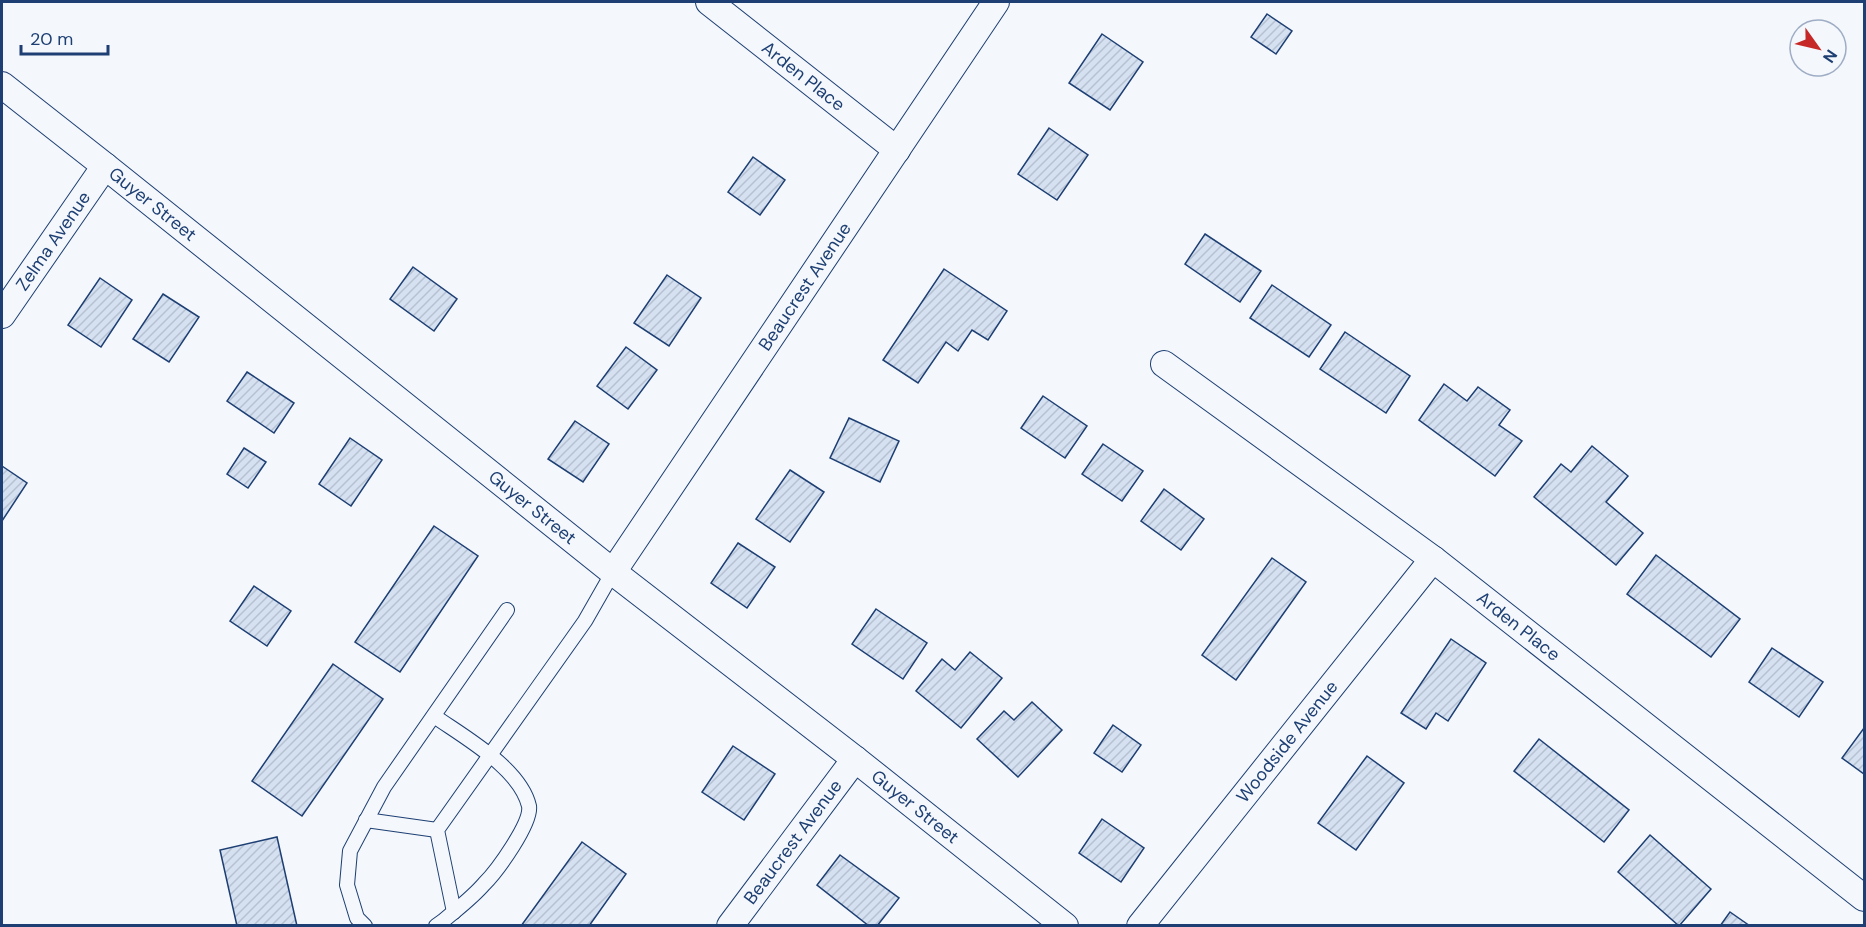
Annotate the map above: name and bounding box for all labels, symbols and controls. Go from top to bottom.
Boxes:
scale bar [21,18,108,56]
north arrow [1788,18,1848,78]
text: 20 m [30,27,73,51]
street label: Arden Place [757,36,850,117]
text: N [1818,45,1842,67]
street label: Guyer Street [104,162,201,247]
street label: Zelma Avenue [10,186,96,295]
street label: Beaucrest Avenue [753,218,857,355]
street label: Guyer Street [483,465,581,550]
street label: Arden Place [1472,586,1565,667]
street label: Woodside Avenue [1231,675,1343,808]
street label: Guyer Street [866,764,964,849]
street label: Beaucrest Avenue [738,775,847,909]

